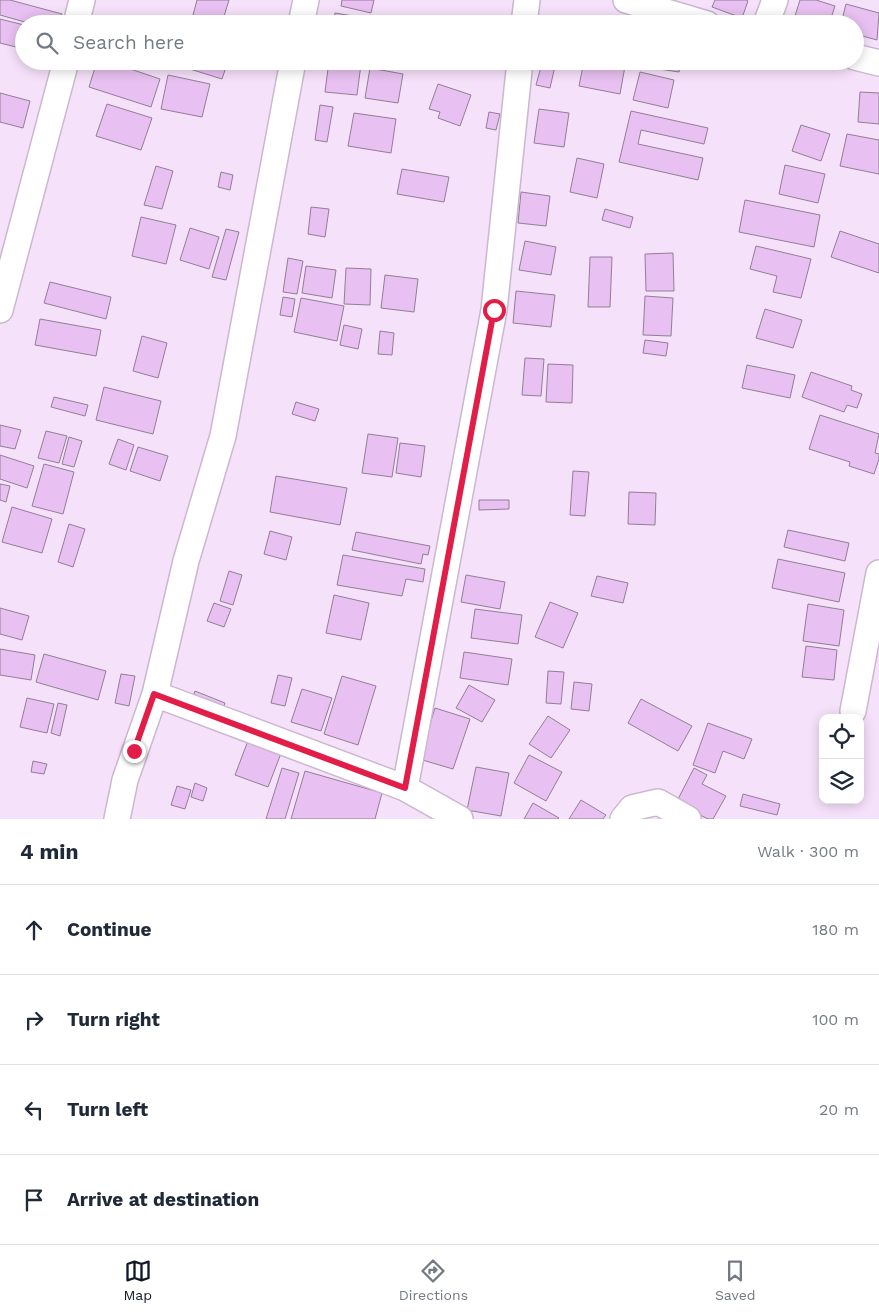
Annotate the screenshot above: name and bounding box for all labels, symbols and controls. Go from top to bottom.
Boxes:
search box [15,15,864,70]
icon: search [33,29,61,57]
text: Search here [73,31,184,54]
route start [483,299,506,322]
map controls [819,714,864,804]
button: locate [819,714,864,759]
route end [123,740,146,763]
button: layers [819,759,864,804]
text: 4 min [20,839,78,864]
text: Walk · 300 m [757,842,859,861]
icon: ahead [20,916,48,944]
text: Continue [67,918,151,941]
text: 180 m [812,920,859,939]
icon: right [20,1006,48,1034]
text: Turn right [67,1008,160,1031]
text: 100 m [812,1010,859,1029]
icon: left [20,1096,48,1124]
text: Turn left [67,1098,148,1121]
text: 20 m [819,1100,859,1119]
icon: arrive [20,1186,48,1214]
text: Arrive at destination [67,1188,259,1211]
tab: Map [123,1257,152,1303]
tab: Directions [399,1257,468,1303]
tab: Saved [715,1257,756,1303]

